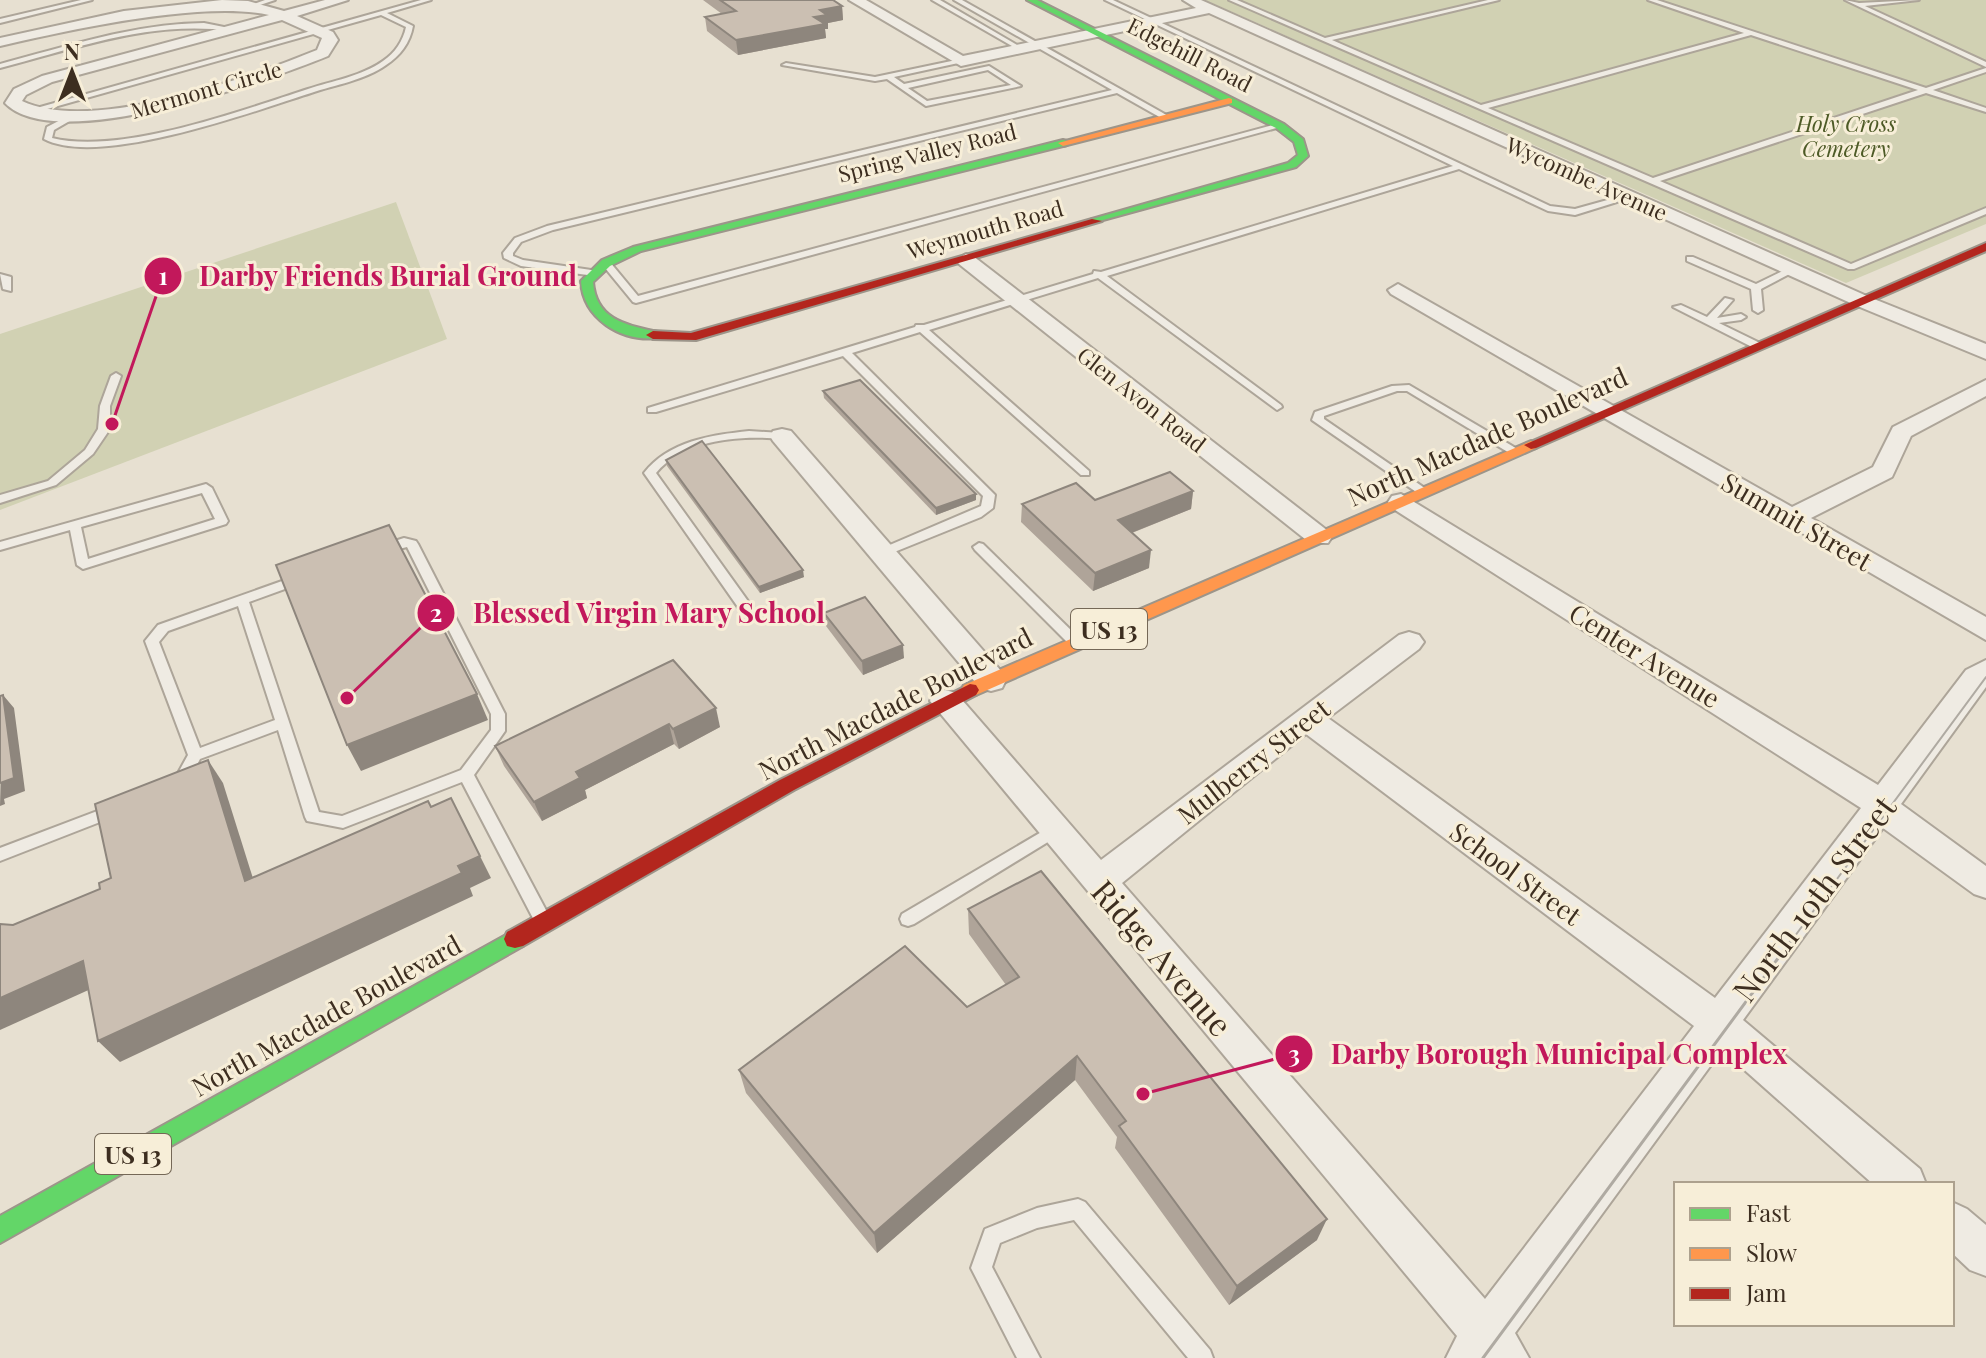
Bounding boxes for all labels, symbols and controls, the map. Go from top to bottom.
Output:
street label: Edgehill Road [1123,10,1258,98]
north arrow [32,32,112,112]
text: N [64,36,80,66]
street label: Mermont Circle [127,53,285,125]
park label: Holy Cross Cemetery [1795,108,1897,163]
street label: Spring Valley Road [835,115,1020,189]
street label: Wycombe Avenue [1501,129,1672,227]
street label: Weymouth Road [903,192,1067,266]
callout: Darby Friends Burial Ground [143,250,594,302]
text: Darby Friends Burial Ground [199,256,577,293]
text: 1 [158,259,168,291]
street label: Glen Avon Road [1071,339,1213,459]
street label: North Macdade Boulevard [1341,358,1633,514]
street label: Summit Street [1716,464,1879,579]
callout: Blessed Virgin Mary School [416,587,842,639]
text: Blessed Virgin Mary School [473,593,825,630]
street label: Center Avenue [1563,595,1727,715]
text: 2 [430,596,442,628]
road number: US 13 [1071,609,1147,649]
street label: North Macdade Boulevard [752,619,1038,787]
street label: Mulberry Street [1170,690,1337,832]
street label: North 10th Street [1722,786,1905,1010]
street label: School Street [1443,814,1589,933]
street label: Ridge Avenue [1083,870,1243,1044]
street label: North Macdade Boulevard [185,926,467,1104]
callout: Darby Borough Municipal Complex [1274,1028,1804,1080]
text: Darby Borough Municipal Complex [1331,1034,1788,1071]
text: 3 [1288,1037,1300,1069]
road number: US 13 [95,1134,171,1174]
legend [1674,1182,1954,1326]
text: Fast [1746,1196,1791,1228]
text: Slow [1746,1236,1798,1268]
text: Jam [1745,1276,1787,1308]

